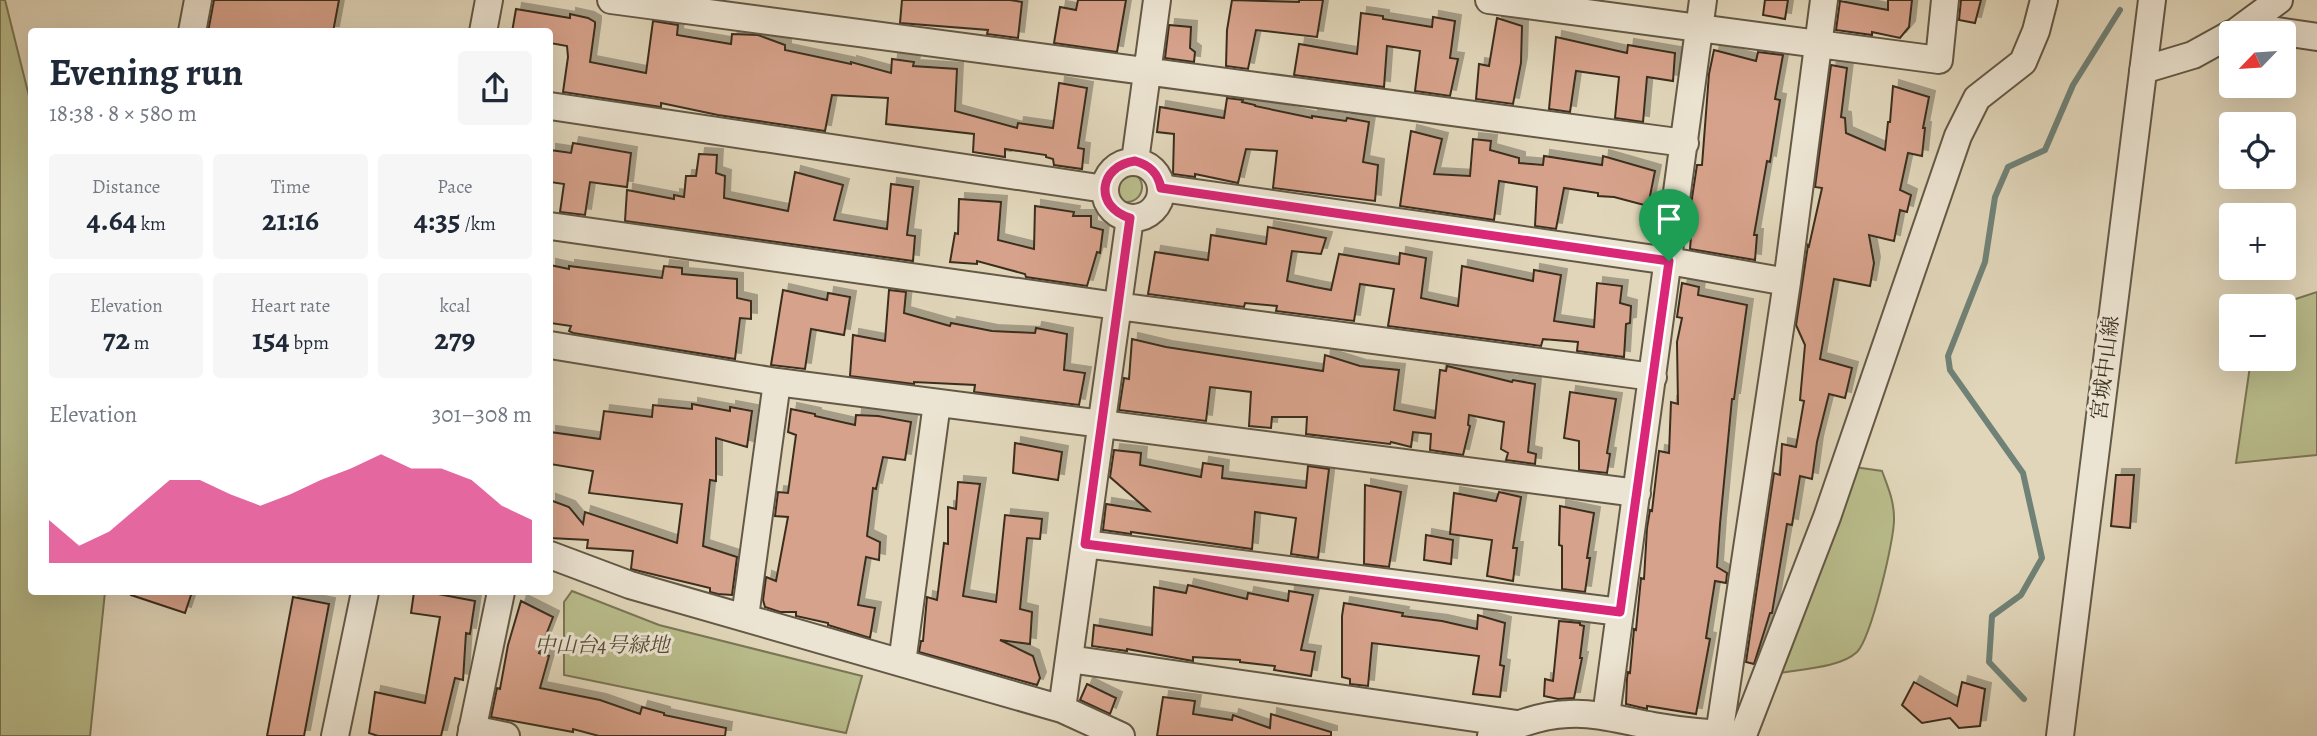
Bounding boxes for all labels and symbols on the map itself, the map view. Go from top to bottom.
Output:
north arrow [2219,21,2296,98]
pin [1639,189,1699,261]
street label: 宮城中山線 [2085,314,2125,422]
park label: 中山台4号緑地 [534,631,672,659]

